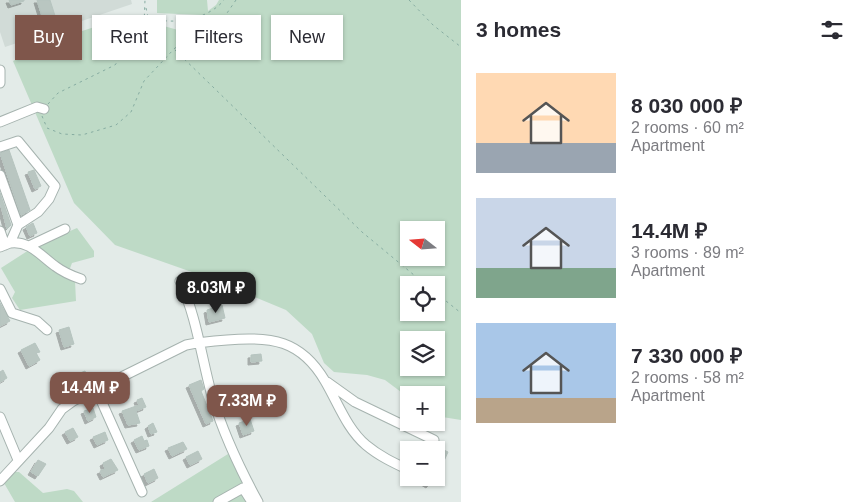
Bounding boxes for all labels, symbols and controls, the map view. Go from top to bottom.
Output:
chip: Buy [15,15,82,60]
chip: Rent [92,15,166,60]
chip: Filters [176,15,261,60]
chip: New [271,15,343,60]
icon: filters [818,16,846,44]
text: 3 homes [476,18,561,41]
icon: home [516,93,576,153]
text: 8 030 000 ₽ [631,94,742,117]
text: 2 rooms · 60 m² [631,119,744,136]
text: Apartment [631,137,705,154]
icon: home [516,218,576,278]
text: 14.4M ₽ [631,219,707,242]
north arrow [400,221,445,266]
map controls [400,221,445,486]
text: 3 rooms · 89 m² [631,244,744,261]
text: Apartment [631,262,705,279]
pin: 8.03M ₽ [170,272,262,314]
button: locate [400,276,445,321]
text: 8.03M ₽ [187,279,245,296]
button: layers [400,331,445,376]
icon: home [516,343,576,403]
text: 7 330 000 ₽ [631,344,742,367]
text: 2 rooms · 58 m² [631,369,744,386]
pin: 14.4M ₽ [44,372,136,414]
text: 14.4M ₽ [61,379,119,396]
pin: 7.33M ₽ [201,384,293,427]
button: + [400,386,445,431]
text: Apartment [631,387,705,404]
text: 7.33M ₽ [218,392,276,409]
button: − [400,441,445,486]

